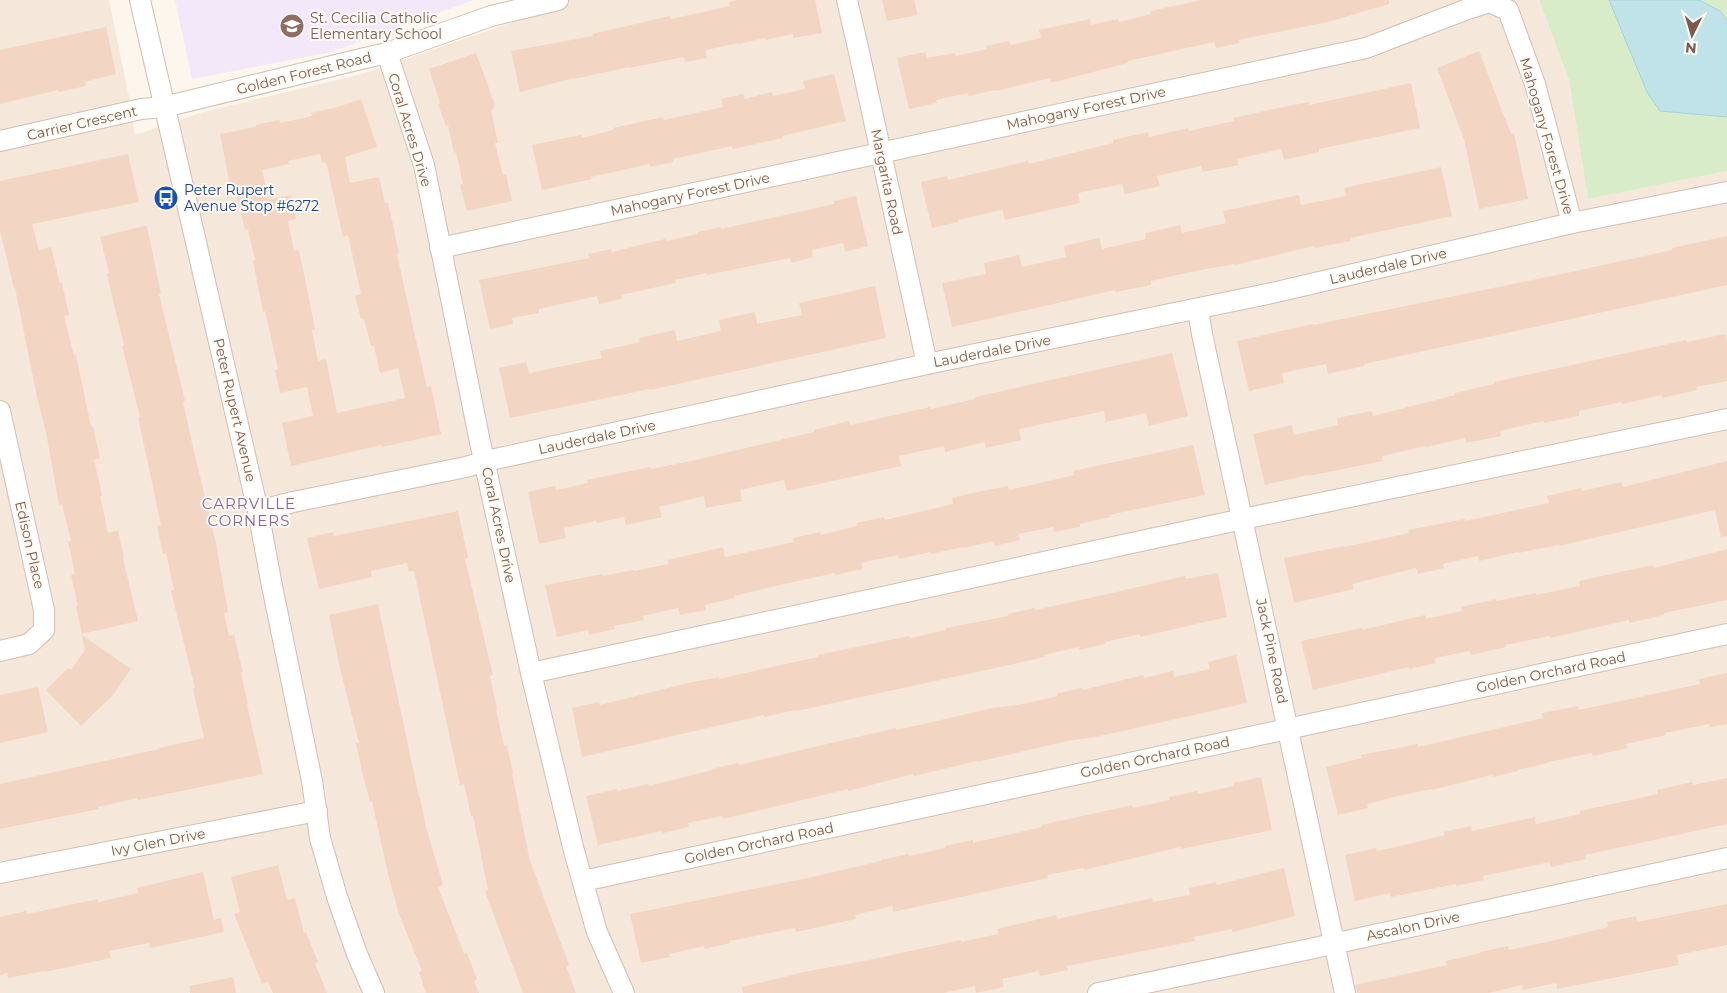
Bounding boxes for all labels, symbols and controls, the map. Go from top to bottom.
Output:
place label: St. Cecilia Catholic Elementary School [310,9,442,43]
north arrow [1667,10,1717,60]
school or university icon: St. Cecilia Catholic Elementary School [279,13,305,39]
text: N [1684,38,1697,57]
street label: Golden Forest Road [235,48,373,98]
street label: Mahogany Forest Drive [1516,56,1578,216]
street label: Coral Acres Drive [384,71,436,189]
street label: Mahogany Forest Drive [1005,82,1167,134]
street label: Carrier Crescent [25,101,139,144]
street label: Margarita Road [867,127,907,237]
street label: Mahogany Forest Drive [609,168,771,220]
place label: Peter Rupert Avenue Stop #6272 [184,181,319,215]
bus stop icon: Peter Rupert Avenue Stop #6272 [153,185,179,211]
street label: Lauderdale Drive [1328,244,1448,288]
street label: Lauderdale Drive [932,331,1052,371]
street label: Peter Rupert Avenue [210,336,260,484]
street label: Lauderdale Drive [537,416,657,458]
street label: Coral Acres Drive [478,465,520,585]
district label: CARRVILLE CORNERS [202,494,296,530]
street label: Edison Place [11,499,49,591]
street label: Jack Pine Road [1252,596,1292,705]
street label: Golden Orchard Road [1475,647,1627,697]
street label: Golden Orchard Road [1079,732,1231,782]
street label: Golden Orchard Road [683,818,835,868]
street label: Ivy Glen Drive [109,824,207,860]
street label: Ascalon Drive [1365,907,1461,945]

